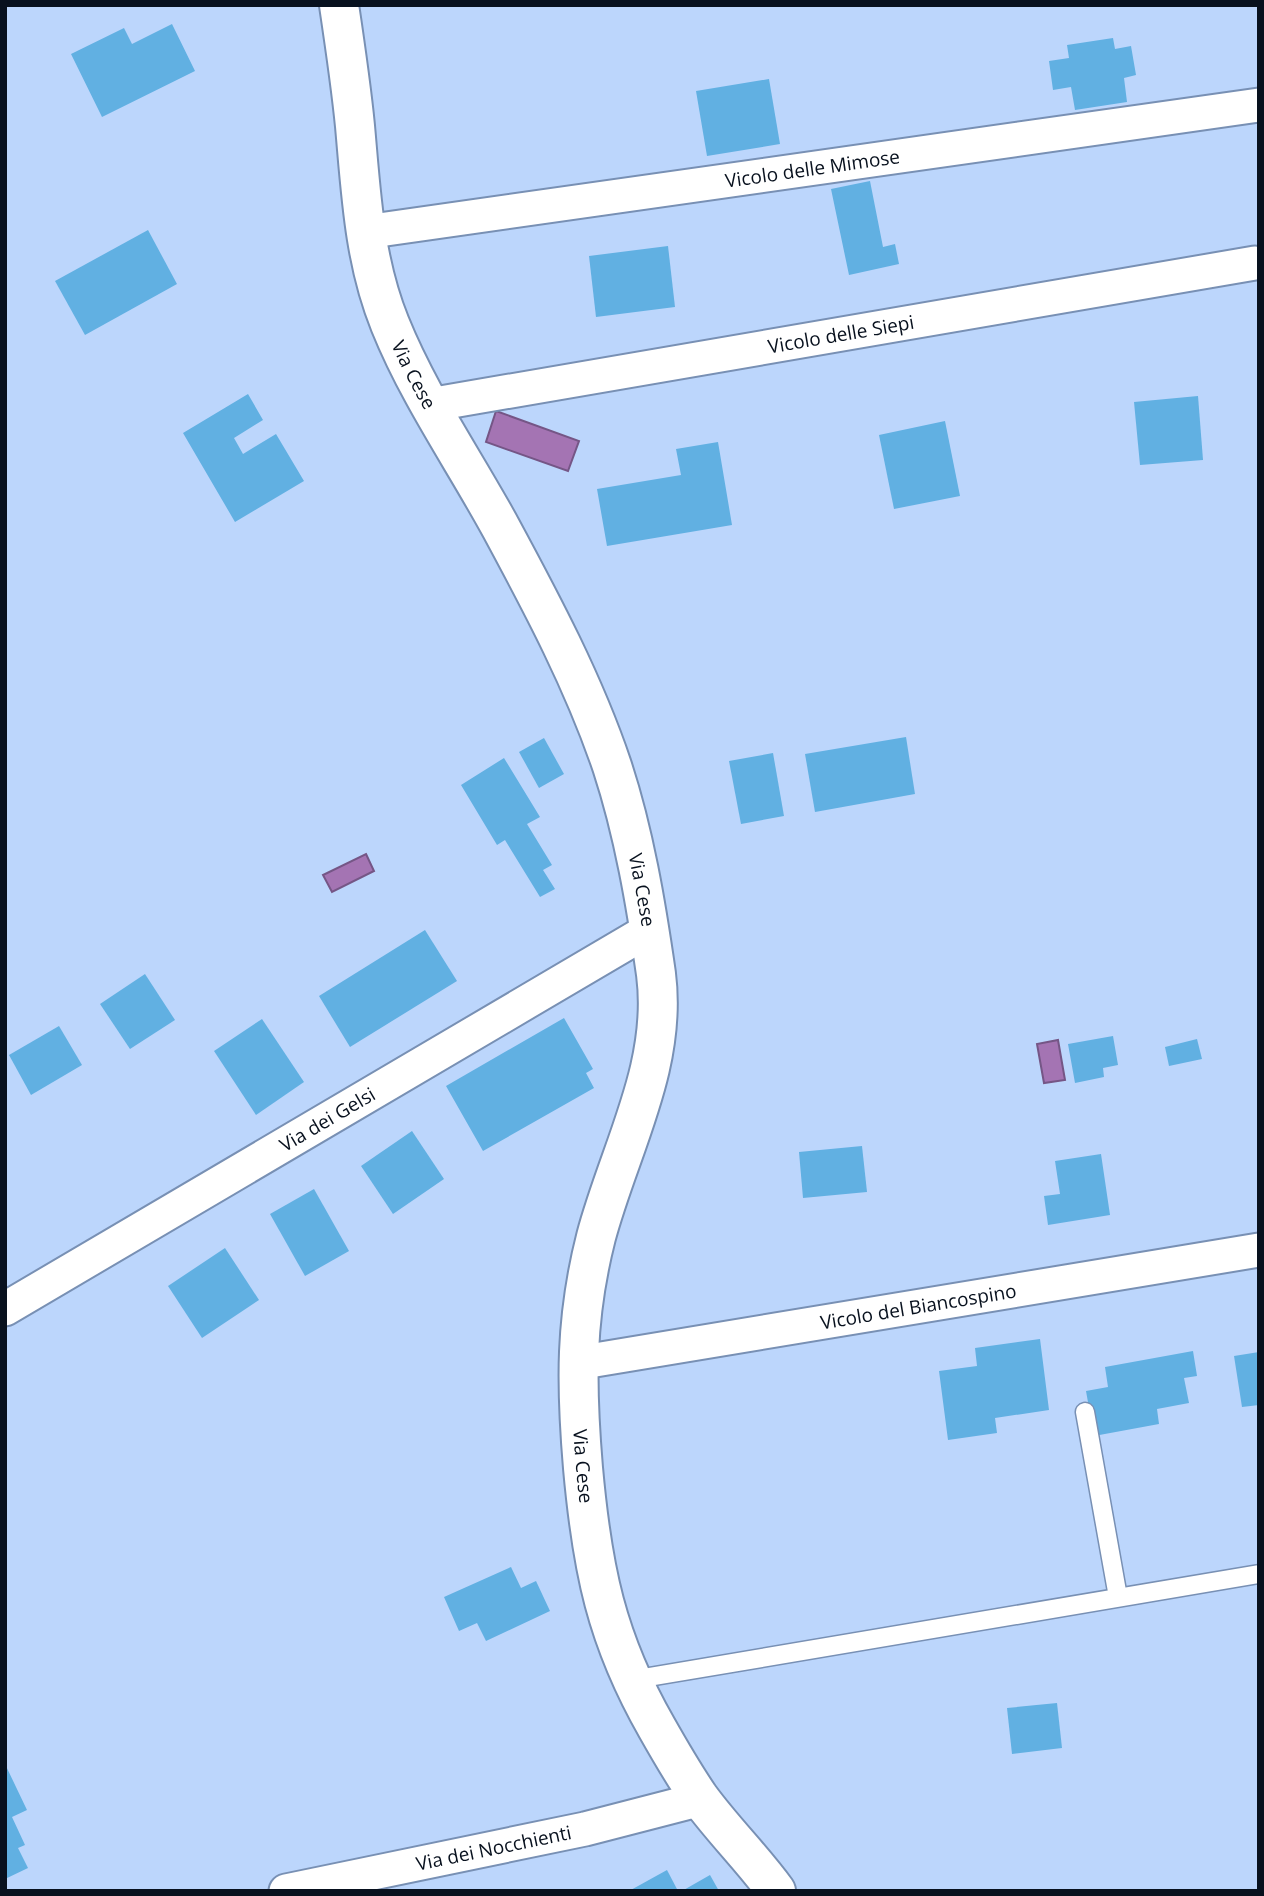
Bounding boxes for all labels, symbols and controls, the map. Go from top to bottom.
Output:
street label: Vicolo delle Mimose [724,143,901,194]
street label: Vicolo delle Siepi [766,309,916,359]
street label: Via Cese [386,336,442,414]
street label: Via Cese [623,851,662,928]
street label: Via dei Gelsi [275,1081,380,1158]
street label: Vicolo del Biancospino [818,1277,1018,1335]
street label: Via Cese [567,1428,599,1504]
street label: Via dei Nocchienti [414,1819,574,1877]

